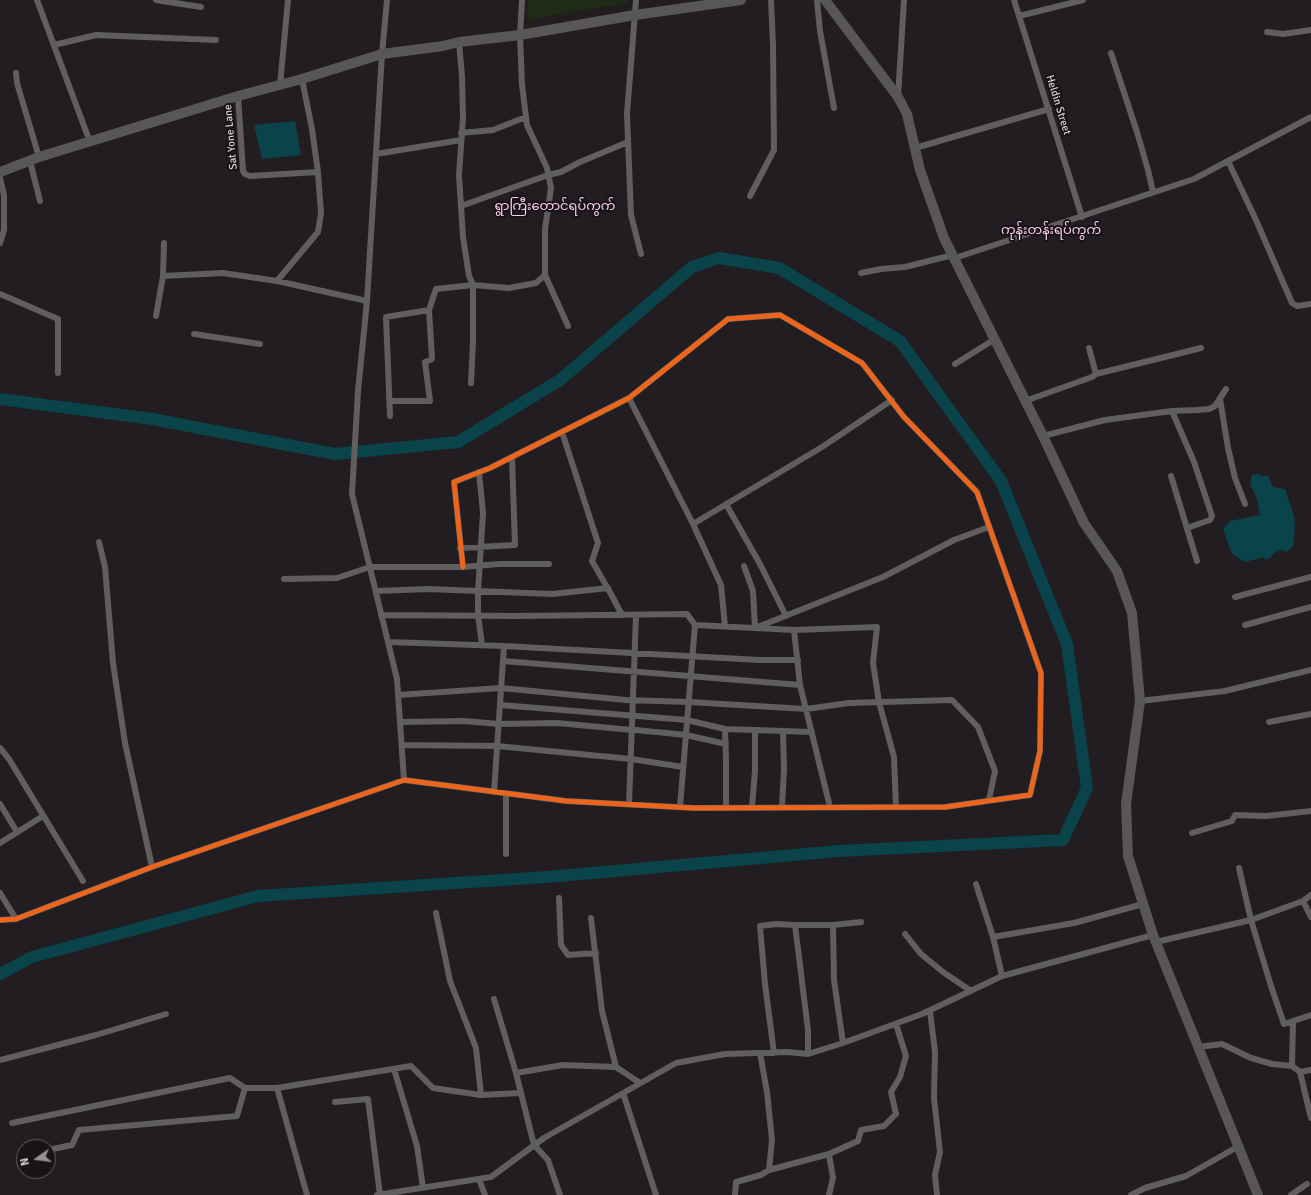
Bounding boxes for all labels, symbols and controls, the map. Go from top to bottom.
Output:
street label: Heldin Street [1043,73,1073,137]
street label: Sat Yone Lane [222,104,240,170]
district label: ရွာကြီးတောင်ရပ်ကွက် [495,199,615,215]
district label: ကုန်းတန်းရပ်ကွက် [1001,223,1101,239]
north arrow [16,1139,56,1179]
text: N [18,1156,32,1167]

